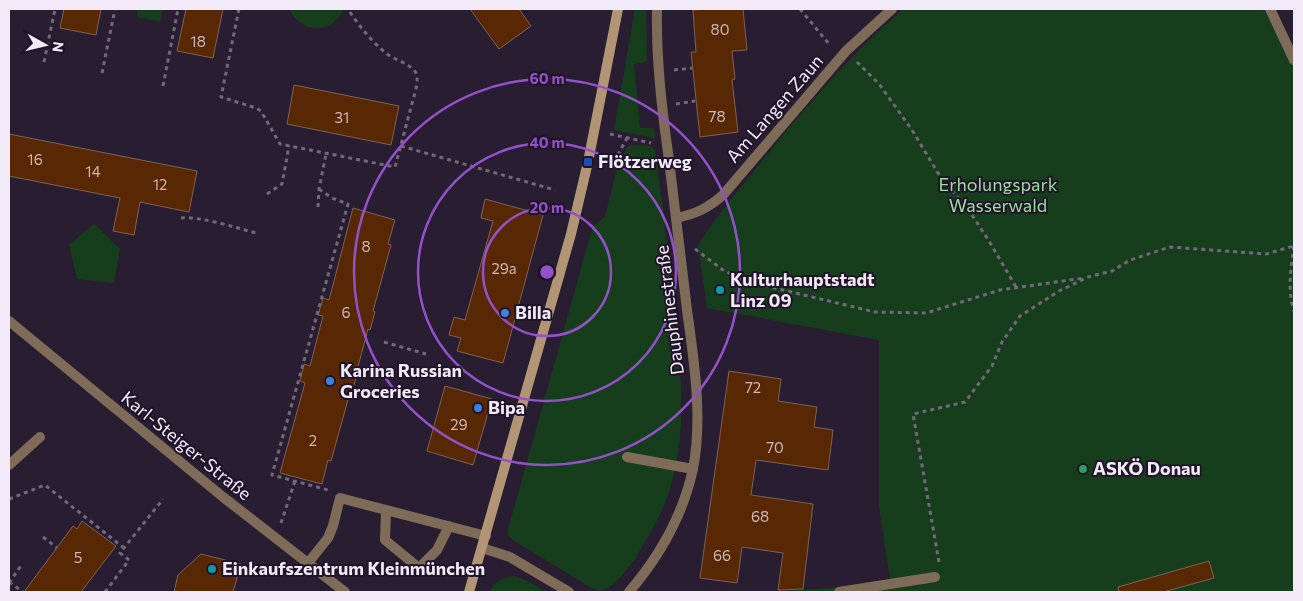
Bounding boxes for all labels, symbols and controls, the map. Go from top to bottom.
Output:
north arrow [20,20,70,70]
house number: 80 [711,20,729,38]
house number: 18 [190,32,206,50]
text: N [49,40,68,53]
street label: Am Langen Zaun [721,50,827,167]
text: 60 m [529,69,565,87]
house number: 78 [709,107,725,125]
house number: 31 [335,108,349,126]
text: 40 m [529,133,565,151]
house number: 16 [27,150,43,168]
place label: Flötzerweg [598,150,692,172]
marker: Flötzerweg [582,156,594,168]
house number: 14 [85,162,101,180]
park label: Erholungspark Wasserwald [939,173,1058,216]
house number: 12 [153,175,167,193]
text: 20 m [530,198,564,216]
house number: 8 [361,237,371,255]
street label: Dauphinestraße [650,244,688,376]
house number: 29a [491,259,517,277]
centre of rings [538,263,556,281]
place label: Kulturhauptstadt Linz 09 [730,268,875,311]
marker: Kulturhauptstadt Linz 09 [714,284,726,296]
place label: Billa [515,301,551,323]
house number: 6 [341,303,351,321]
marker: Billa [499,307,511,319]
place label: Karina Russian Groceries [340,359,462,402]
marker: Karina Russian Groceries [324,375,336,387]
house number: 72 [745,378,761,396]
street label: Karl-Steiger-Straße [117,386,256,504]
place label: Bipa [488,396,525,418]
marker: Bipa [472,402,484,414]
house number: 29 [450,415,468,433]
house number: 2 [309,431,317,449]
house number: 70 [766,438,784,456]
place label: ASKÖ Donau [1093,457,1201,479]
marker: ASKÖ Donau [1077,463,1089,475]
house number: 68 [751,507,769,525]
house number: 66 [713,546,731,564]
house number: 5 [74,548,82,566]
place label: Einkaufszentrum Kleinmünchen [222,557,485,579]
marker: Einkaufszentrum Kleinmünchen [206,563,218,575]

